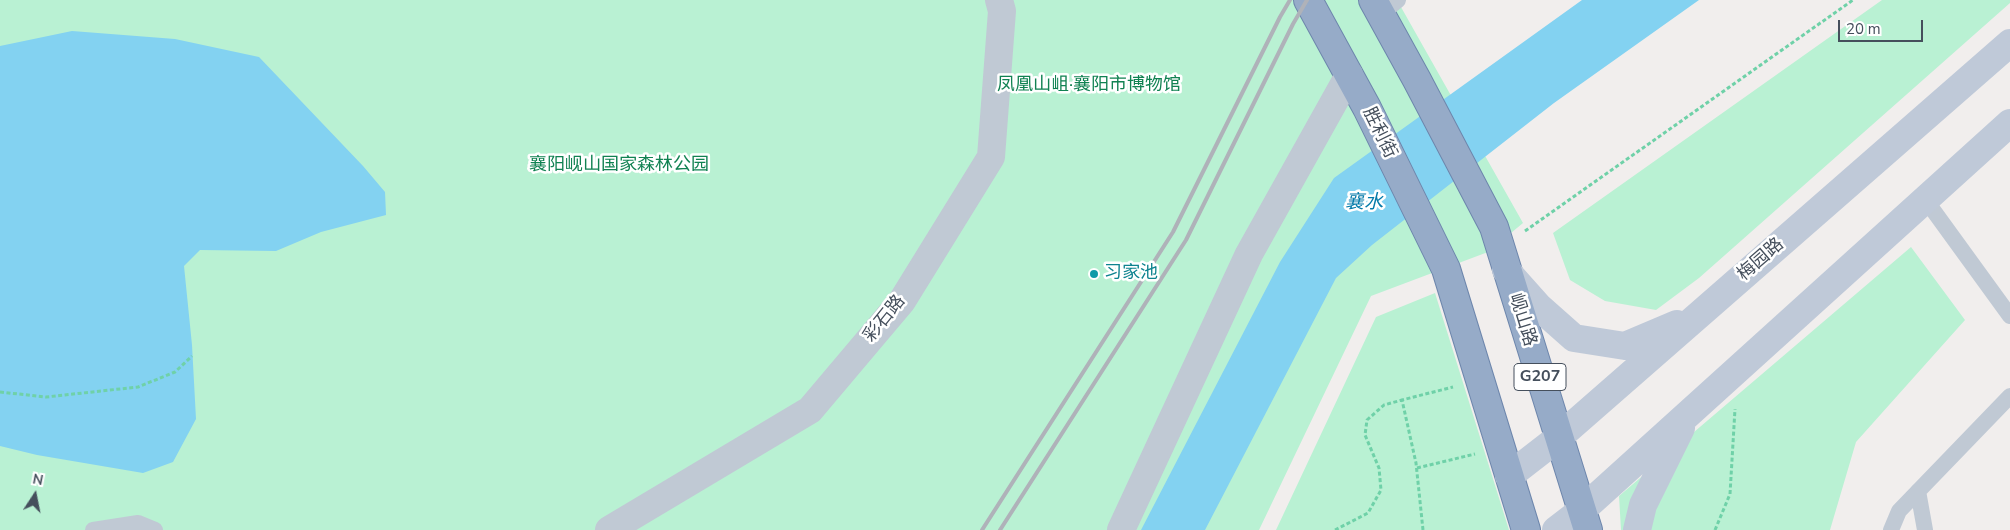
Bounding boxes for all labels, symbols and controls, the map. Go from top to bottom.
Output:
scale bar [1840,10,1925,42]
text: 20 m [1846,19,1881,39]
park label: 凤凰山岨·襄阳市博物馆 [997,75,1181,97]
street label: 胜利街 [1357,104,1401,162]
park label: 襄阳岘山国家森林公园 [529,155,709,177]
water label: 襄水 [1345,192,1383,214]
street label: 梅园路 [1734,234,1788,286]
place label: 习家池 [1104,263,1158,285]
marker: 习家池 [1088,268,1100,280]
street label: 彩石路 [860,291,910,347]
street label: 岘山路 [1504,291,1540,349]
road number: G207 [1514,364,1566,391]
text: N [31,469,45,490]
north arrow [10,470,60,520]

